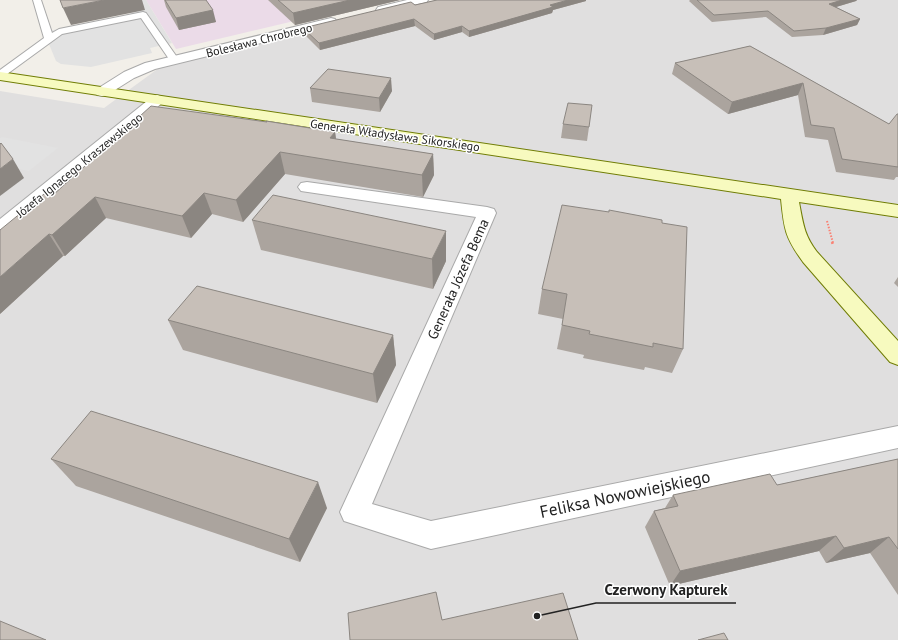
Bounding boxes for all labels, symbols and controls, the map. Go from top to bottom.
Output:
street label: Bolesława Chrobrego [204,20,314,60]
street label: Józefa Ignacego Kraszewskiego [12,109,145,221]
street label: Generała Władysława Sikorskiego [309,116,481,154]
street label: Generała Józefa Bema [423,216,493,342]
street label: Feliksa Nowowiejskiego [538,465,712,523]
callout: Czerwony Kapturek [596,576,736,603]
text: Czerwony Kapturek [604,580,728,599]

